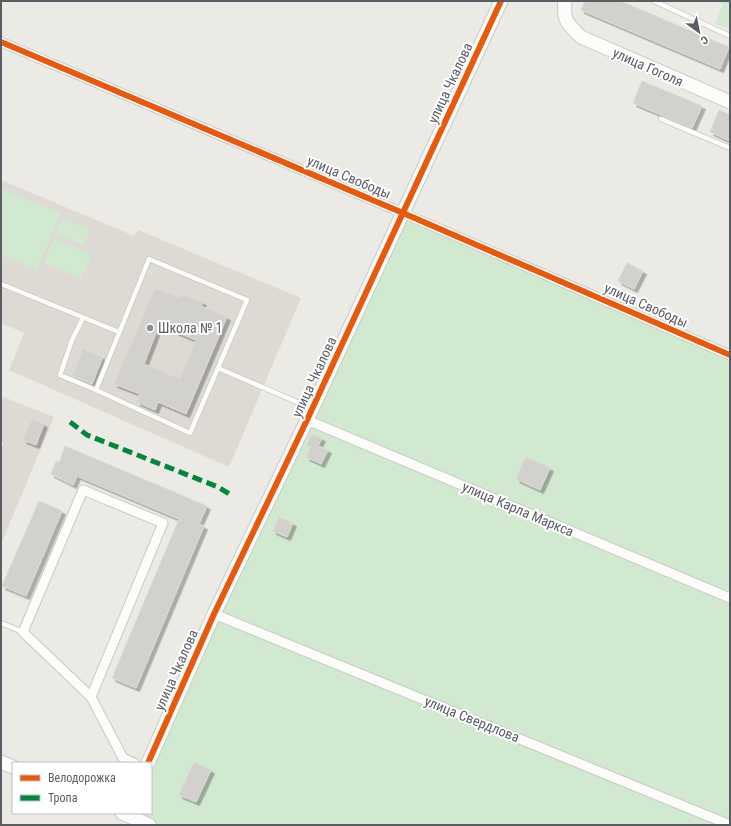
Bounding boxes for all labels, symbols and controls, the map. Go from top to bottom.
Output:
north arrow [679,12,719,52]
text: С [698,33,710,47]
street label: улица Чкалова [424,40,476,126]
street label: улица Гоголя [610,44,686,90]
street label: улица Свободы [305,152,393,202]
street label: улица Свободы [602,279,690,331]
place label: Школа № 1 [158,320,223,336]
marker: Школа № 1 [145,323,155,333]
street label: улица Чкалова [288,334,340,420]
street label: улица Карла Маркса [460,478,576,540]
street label: улица Чкалова [151,627,201,713]
street label: улица Свердлова [422,693,522,745]
legend [12,762,152,814]
text: Велодорожка [48,771,116,785]
text: Тропа [48,791,78,805]

